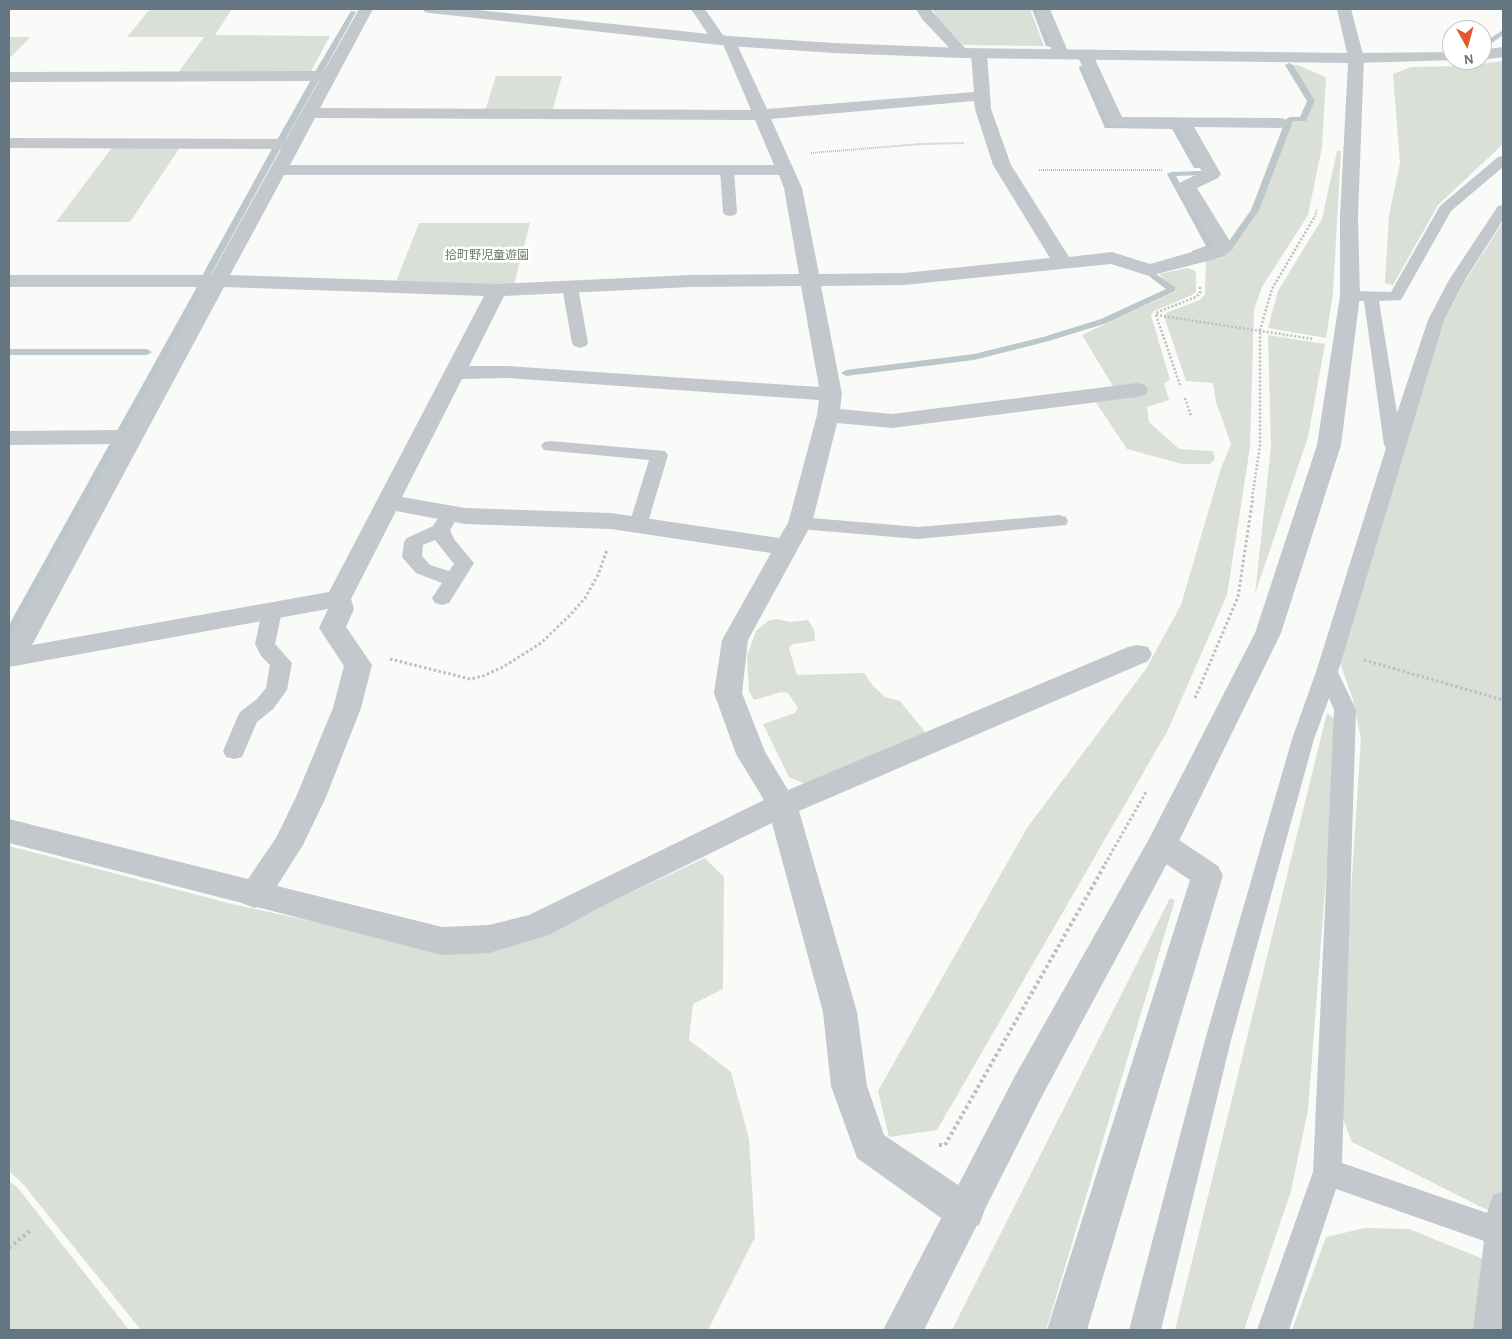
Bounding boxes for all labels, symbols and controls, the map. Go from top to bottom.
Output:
north arrow [1442,20,1492,70]
text: N [1463,51,1474,66]
park label: 拾町野児童遊園 [445,248,529,262]

